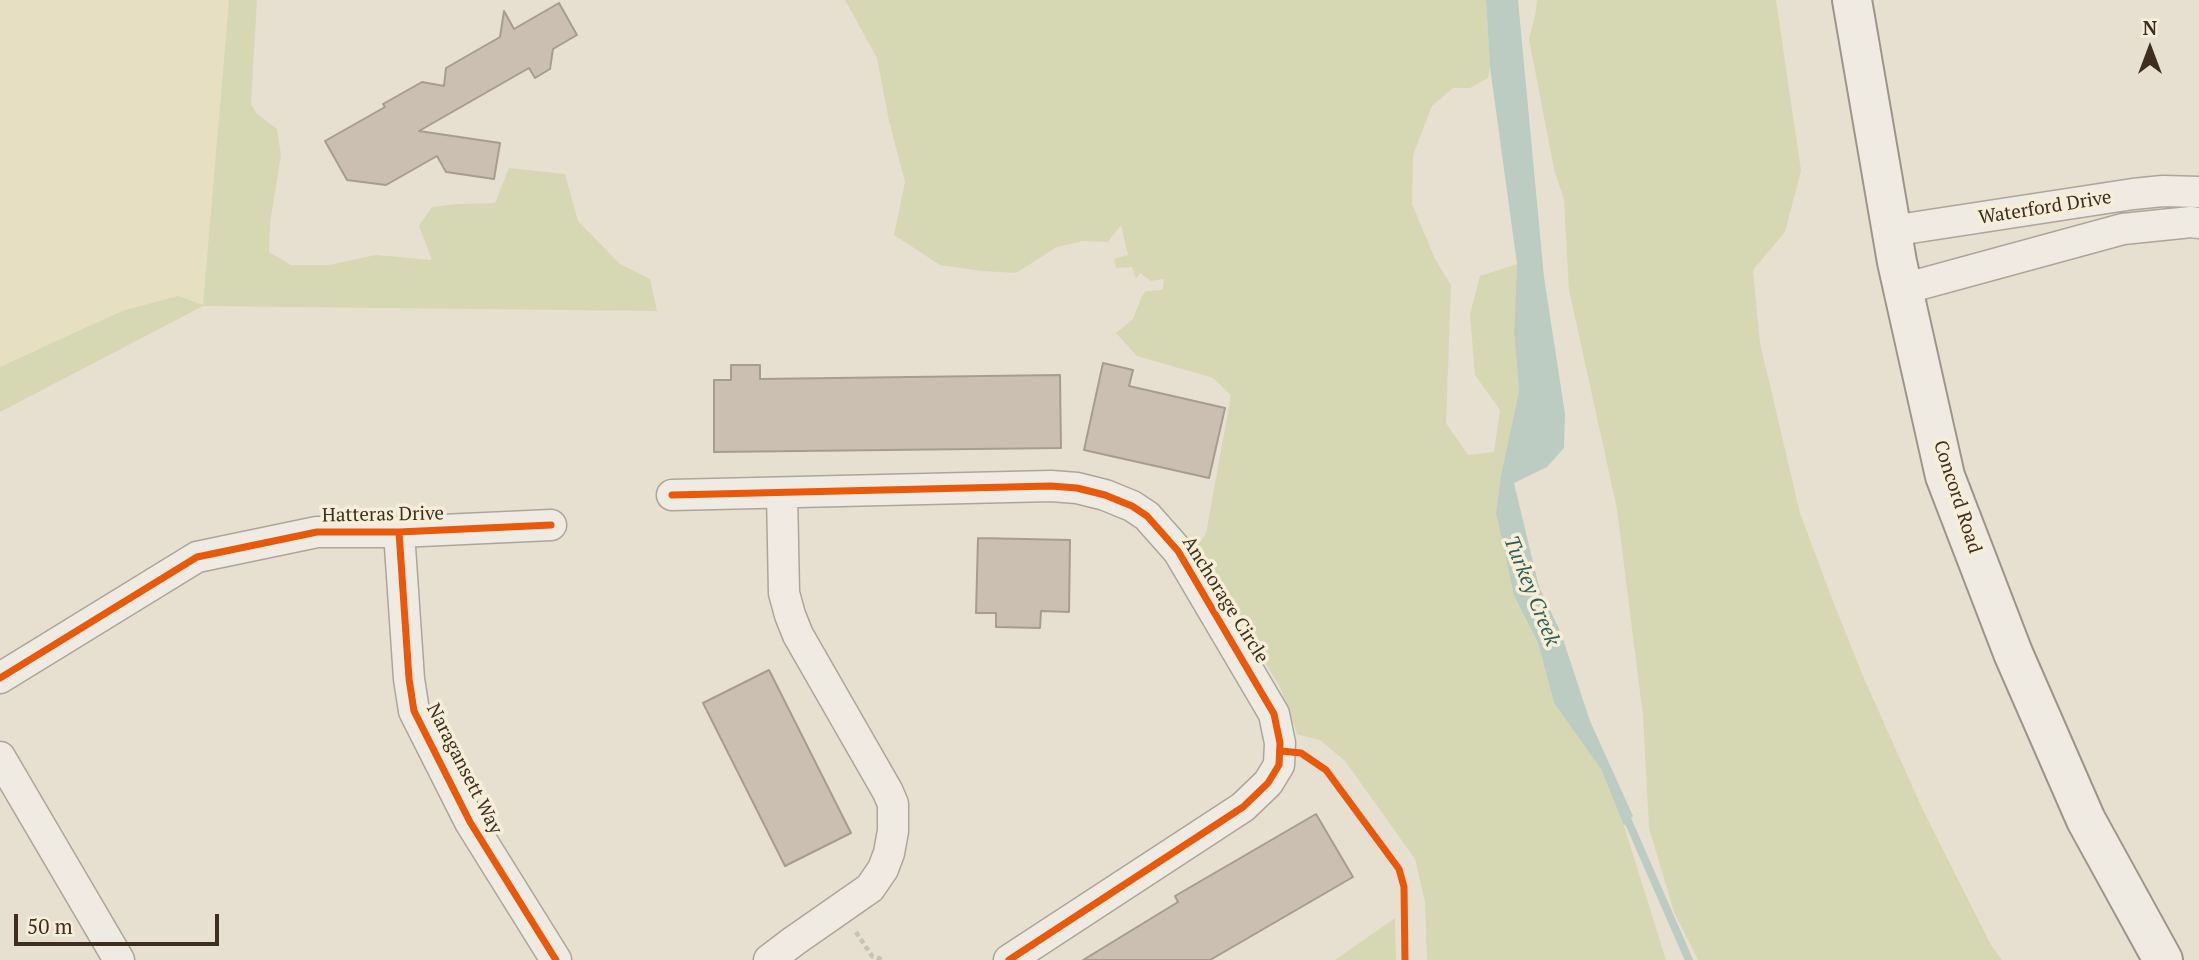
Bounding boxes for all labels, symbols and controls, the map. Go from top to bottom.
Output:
north arrow [2115,14,2185,84]
text: N [2143,15,2157,40]
street label: Waterford Drive [1977,186,2113,230]
street label: Concord Road [1928,438,1986,556]
street label: Hatteras Drive [322,503,444,527]
street label: Anchorage Circle [1177,532,1273,668]
water label: Turkey Creek [1497,532,1565,650]
street label: Naragansett Way [421,700,507,838]
scale bar [18,900,222,944]
text: 50 m [27,912,73,940]

